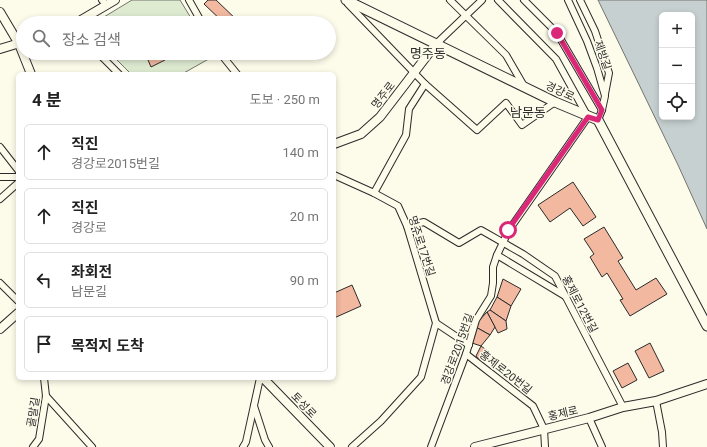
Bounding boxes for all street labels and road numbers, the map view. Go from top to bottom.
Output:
street label: 제방길 [591,39,614,72]
street label: 명주로 [369,79,398,111]
street label: 경강로 [543,79,576,104]
street label: 명주로17번길 [406,214,437,278]
street label: 홍제로12번길 [559,273,600,335]
street label: 경강로2015번길 [438,312,476,387]
street label: 홍제로20번길 [477,348,535,397]
street label: 토성로 [288,390,319,421]
street label: 골말길 [25,396,42,428]
street label: 홍제로 [547,404,579,423]

